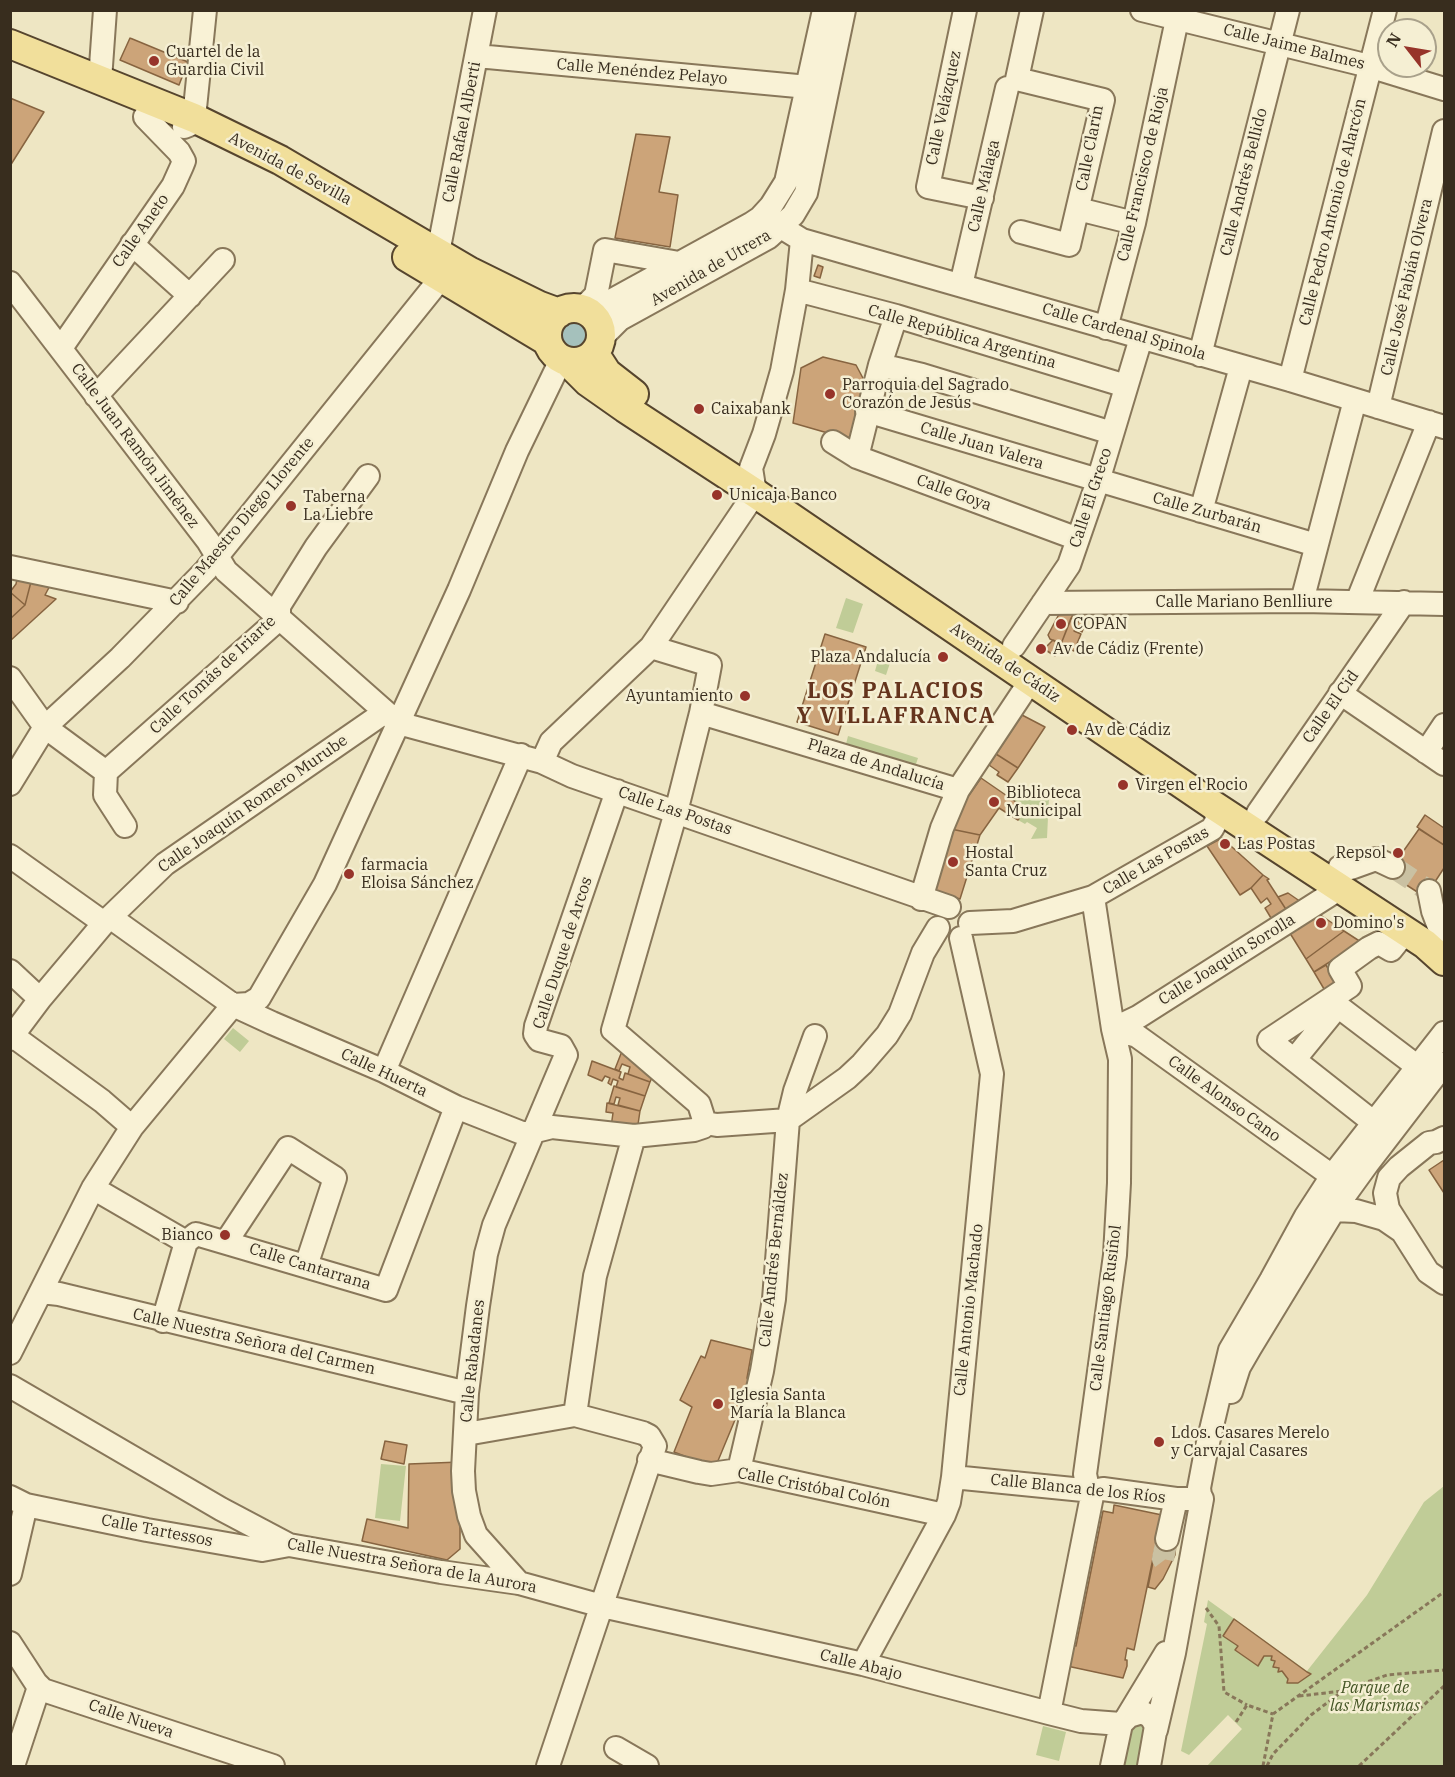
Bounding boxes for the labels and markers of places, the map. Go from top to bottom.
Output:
place label: Cuartel de la Guardia Civil [166,42,264,80]
marker: Cuartel de la Guardia Civil [147,54,161,68]
place label: Parroquia del Sagrado Corazón de Jesús [842,375,1009,413]
marker: Parroquia del Sagrado Corazón de Jesús [823,387,837,401]
place label: Caixabank [711,399,791,419]
marker: Caixabank [692,402,706,416]
place label: Unicaja Banco [729,485,837,505]
place label: Taberna La Liebre [303,487,373,525]
marker: Unicaja Banco [710,488,724,502]
marker: Taberna La Liebre [284,499,298,513]
place label: COPAN [1073,614,1127,634]
marker: COPAN [1054,617,1068,631]
place label: Av de Cádiz (Frente) [1053,639,1204,659]
marker: Av de Cádiz (Frente) [1034,642,1048,656]
place label: Plaza Andalucía [810,647,931,667]
marker: Plaza Andalucía [936,650,950,664]
place label: Ayuntamiento [625,686,733,706]
marker: Ayuntamiento [738,689,752,703]
place label: Av de Cádiz [1084,720,1171,740]
marker: Av de Cádiz [1065,723,1079,737]
place label: Virgen el Rocio [1135,775,1248,795]
marker: Virgen el Rocio [1116,778,1130,792]
place label: Biblioteca Municipal [1006,783,1082,821]
marker: Biblioteca Municipal [987,795,1001,809]
place label: Las Postas [1237,834,1315,854]
marker: Las Postas [1218,837,1232,851]
place label: Hostal Santa Cruz [965,843,1047,881]
place label: Repsol [1335,843,1386,863]
marker: Repsol [1391,846,1405,860]
place label: farmacia Eloisa Sánchez [361,855,474,893]
marker: Hostal Santa Cruz [946,855,960,869]
marker: farmacia Eloisa Sánchez [342,867,356,881]
place label: Domino's [1333,913,1404,933]
marker: Domino's [1314,916,1328,930]
place label: Bianco [161,1225,213,1245]
marker: Bianco [218,1228,232,1242]
place label: Iglesia Santa María la Blanca [730,1385,846,1423]
marker: Iglesia Santa María la Blanca [711,1397,725,1411]
place label: Ldos. Casares Merelo y Carvajal Casares [1171,1423,1329,1461]
marker: Ldos. Casares Merelo y Carvajal Casares [1152,1435,1166,1449]

